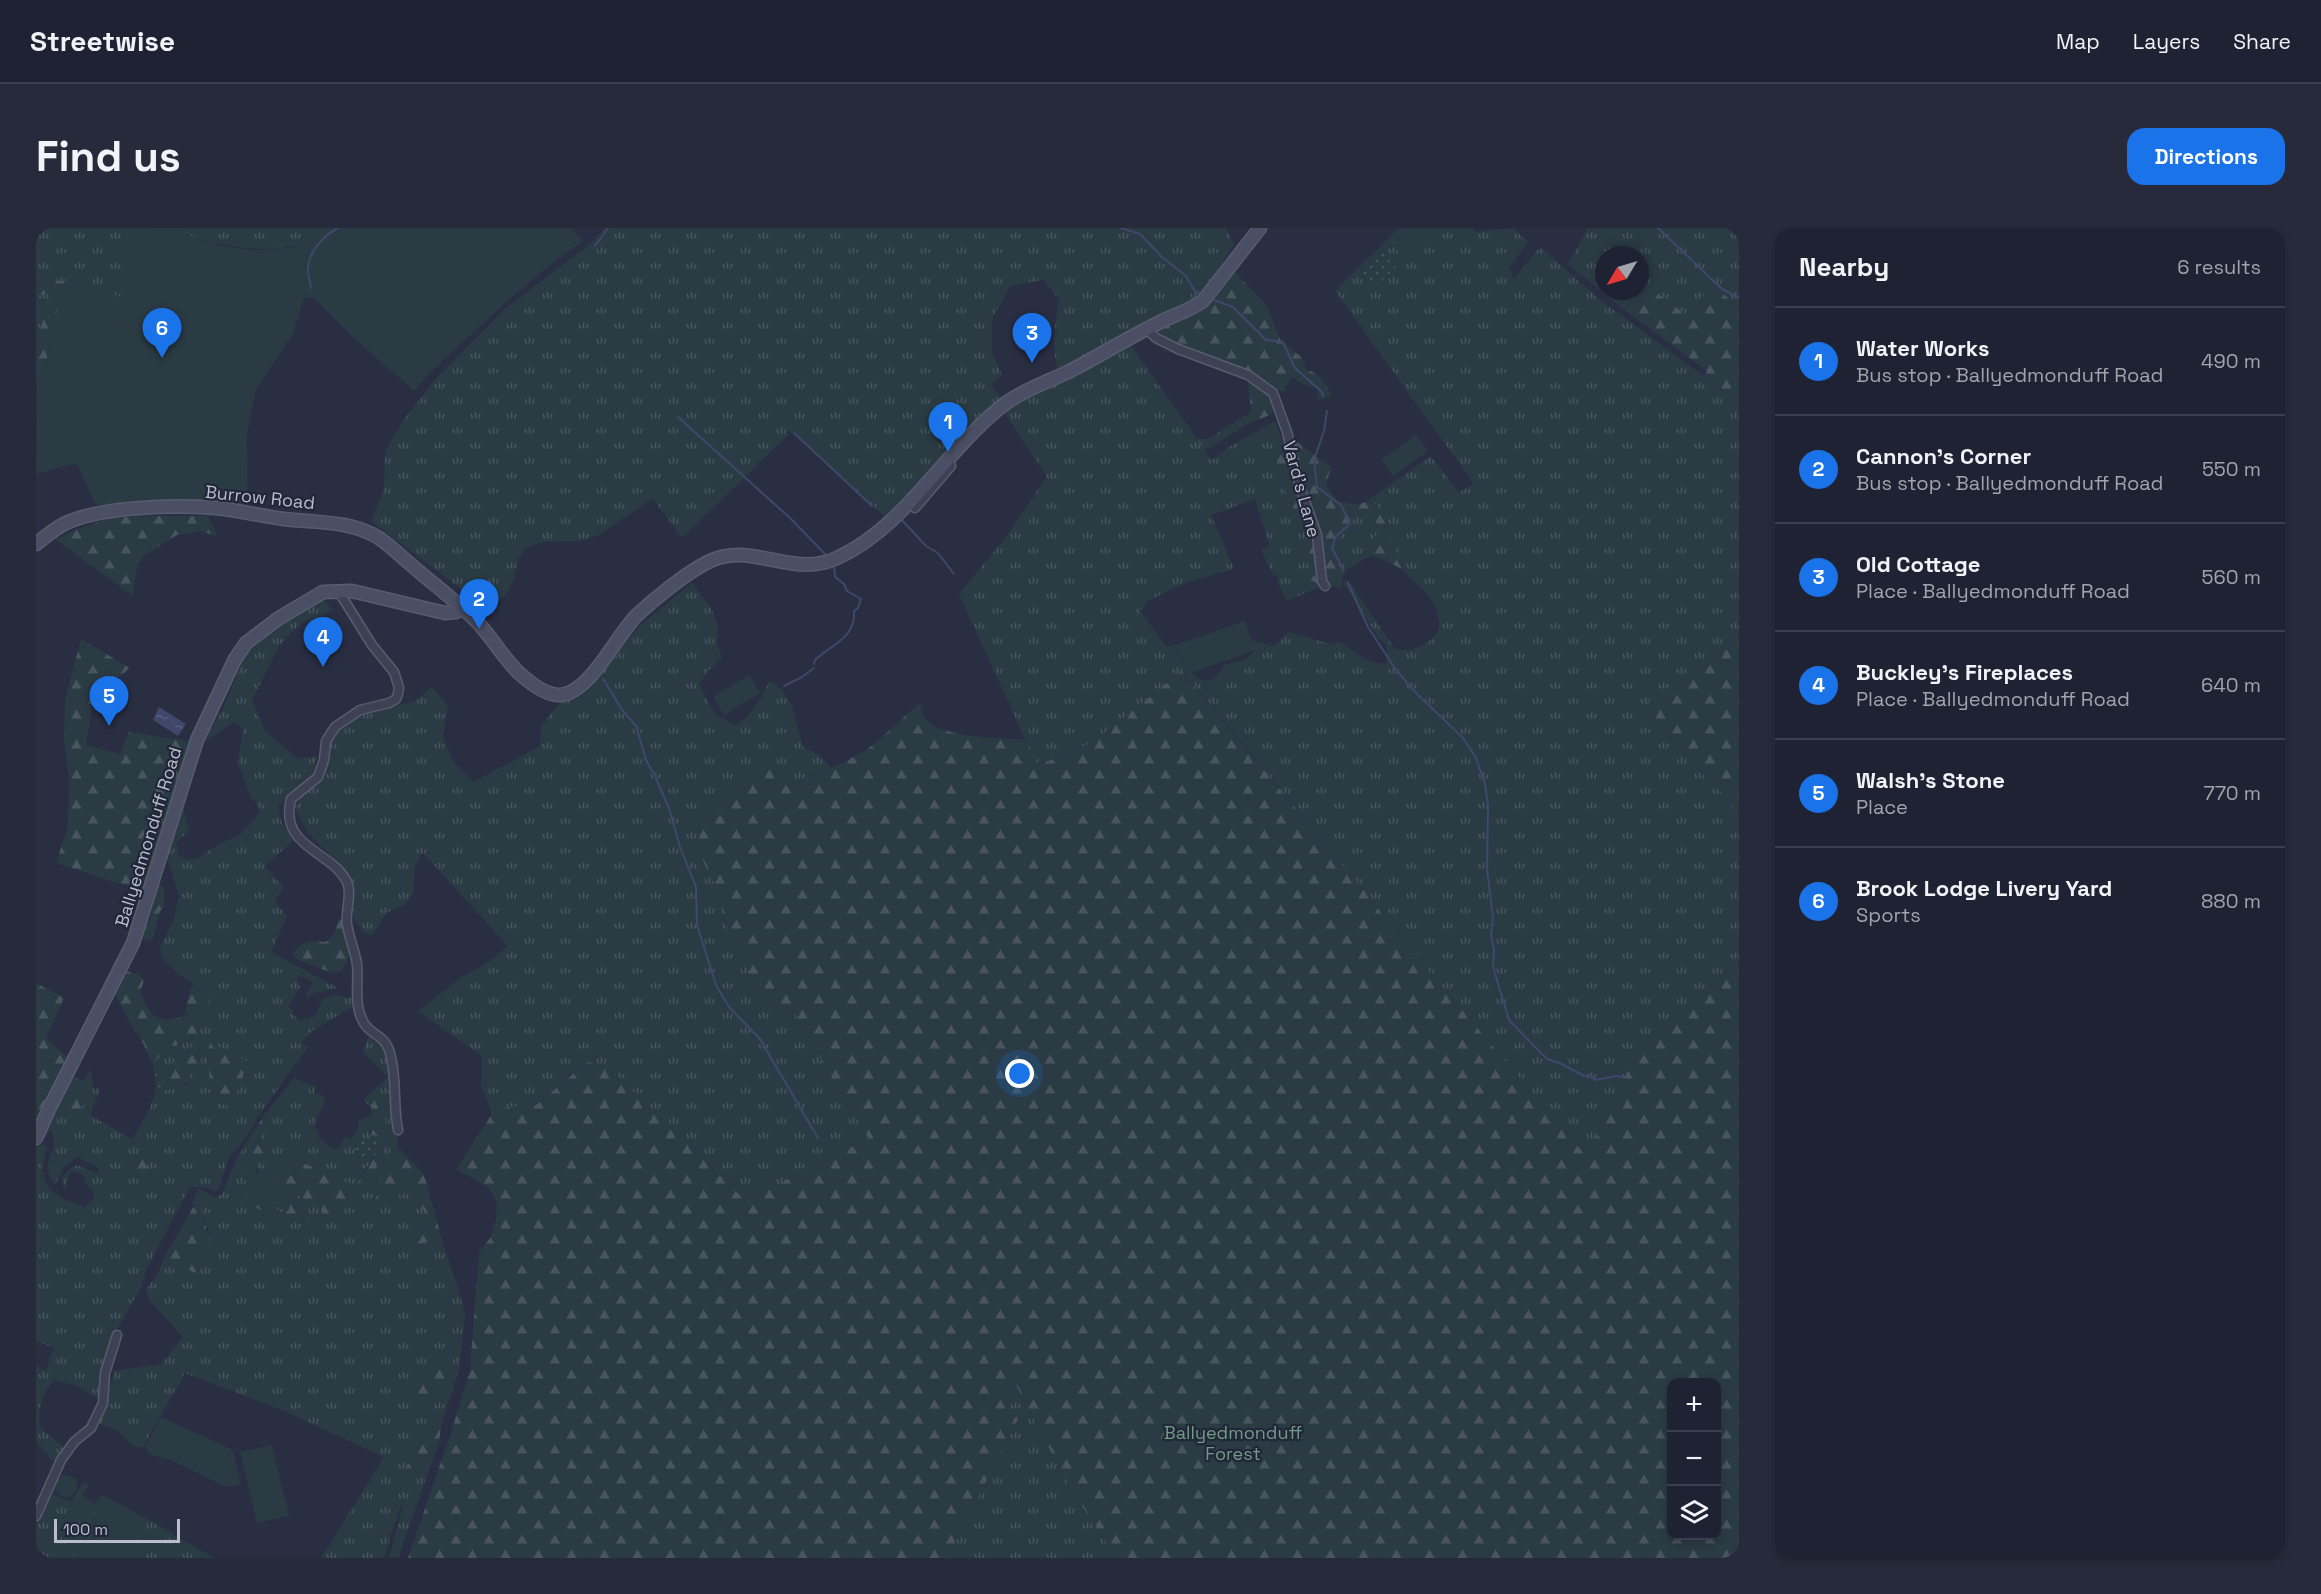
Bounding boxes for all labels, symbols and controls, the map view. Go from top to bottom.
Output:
text: Streetwise [30,23,175,59]
text: Map [2056,28,2100,55]
text: Layers [2133,28,2200,55]
text: Share [2233,28,2291,55]
button: Directions [2127,128,2285,185]
text: Find us [36,130,181,183]
north arrow [1595,246,1649,300]
text: Nearby [1799,250,1889,284]
text: 6 results [2177,254,2261,280]
pin: 6 [142,308,182,358]
pin: 3 [1012,314,1052,363]
text: Water Works [1856,334,1989,362]
text: 1 [1814,348,1823,374]
text: 490 m [2201,348,2261,374]
text: Bus stop · Ballyedmonduff Road [1856,362,2163,388]
pin: 1 [928,402,968,452]
street label: Vard's Lane [1278,438,1326,540]
text: Cannon's Corner [1856,442,2031,470]
text: 2 [1813,456,1824,482]
text: 550 m [2202,456,2261,482]
text: Bus stop · Ballyedmonduff Road [1856,470,2163,496]
street label: Burrow Road [204,480,316,514]
text: Old Cottage [1856,550,1980,578]
text: 3 [1812,564,1825,590]
text: 560 m [2202,564,2261,590]
text: Place · Ballyedmonduff Road [1856,578,2130,604]
pin: 2 [460,580,498,629]
pin: 4 [304,618,342,667]
text: Buckley's Fireplaces [1856,658,2073,686]
text: 4 [1812,672,1825,698]
text: 640 m [2201,672,2261,698]
pin: 5 [90,676,128,726]
text: Place · Ballyedmonduff Road [1856,686,2130,712]
street label: Ballyedmonduff Road [110,744,186,930]
text: Walsh's Stone [1856,766,2005,794]
text: 5 [1813,780,1825,806]
text: 770 m [2203,780,2261,806]
text: Place [1856,794,1908,820]
text: Brook Lodge Livery Yard [1856,874,2112,902]
text: 6 [1812,888,1825,914]
text: 880 m [2201,888,2261,914]
text: Sports [1856,902,1921,928]
your location [1005,1059,1034,1088]
map controls [1667,1378,1721,1540]
button: + [1667,1378,1721,1432]
park label: Ballyedmonduff Forest [1164,1421,1302,1465]
button: − [1667,1432,1721,1486]
button: layers [1667,1486,1721,1540]
scale bar [54,1516,180,1544]
text: 100 m [63,1519,108,1540]

